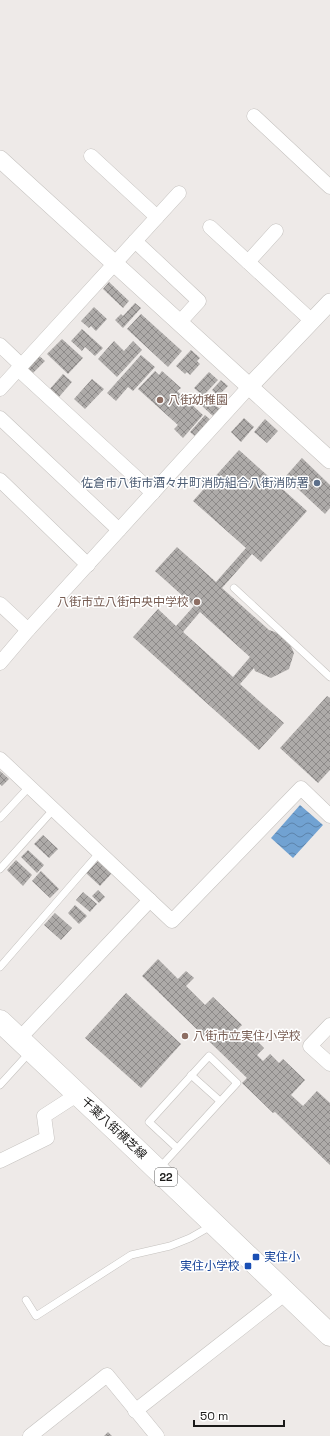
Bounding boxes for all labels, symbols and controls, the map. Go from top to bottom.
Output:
place label: 八街幼稚園 [168,392,228,408]
marker: 八街幼稚園 [155,395,165,405]
place label: 佐倉市八街市酒々井町消防組合八街消防署 [81,475,309,491]
marker: 佐倉市八街市酒々井町消防組合八街消防署 [312,478,322,488]
place label: 八街市立八街中央中学校 [57,594,189,610]
marker: 八街市立八街中央中学校 [192,597,202,607]
place label: 八街市立実住小学校 [193,1028,301,1044]
marker: 八街市立実住小学校 [180,1031,190,1041]
street label: 千葉八街横芝線 [78,1093,150,1163]
road number: 22 [155,1168,177,1186]
place label: 実住小 [264,1249,300,1265]
marker: 実住小 [251,1252,261,1262]
place label: 実住小学校 [180,1258,240,1274]
marker: 実住小学校 [243,1261,253,1271]
scale bar [194,1402,284,1428]
text: 50 m [200,1408,228,1424]

